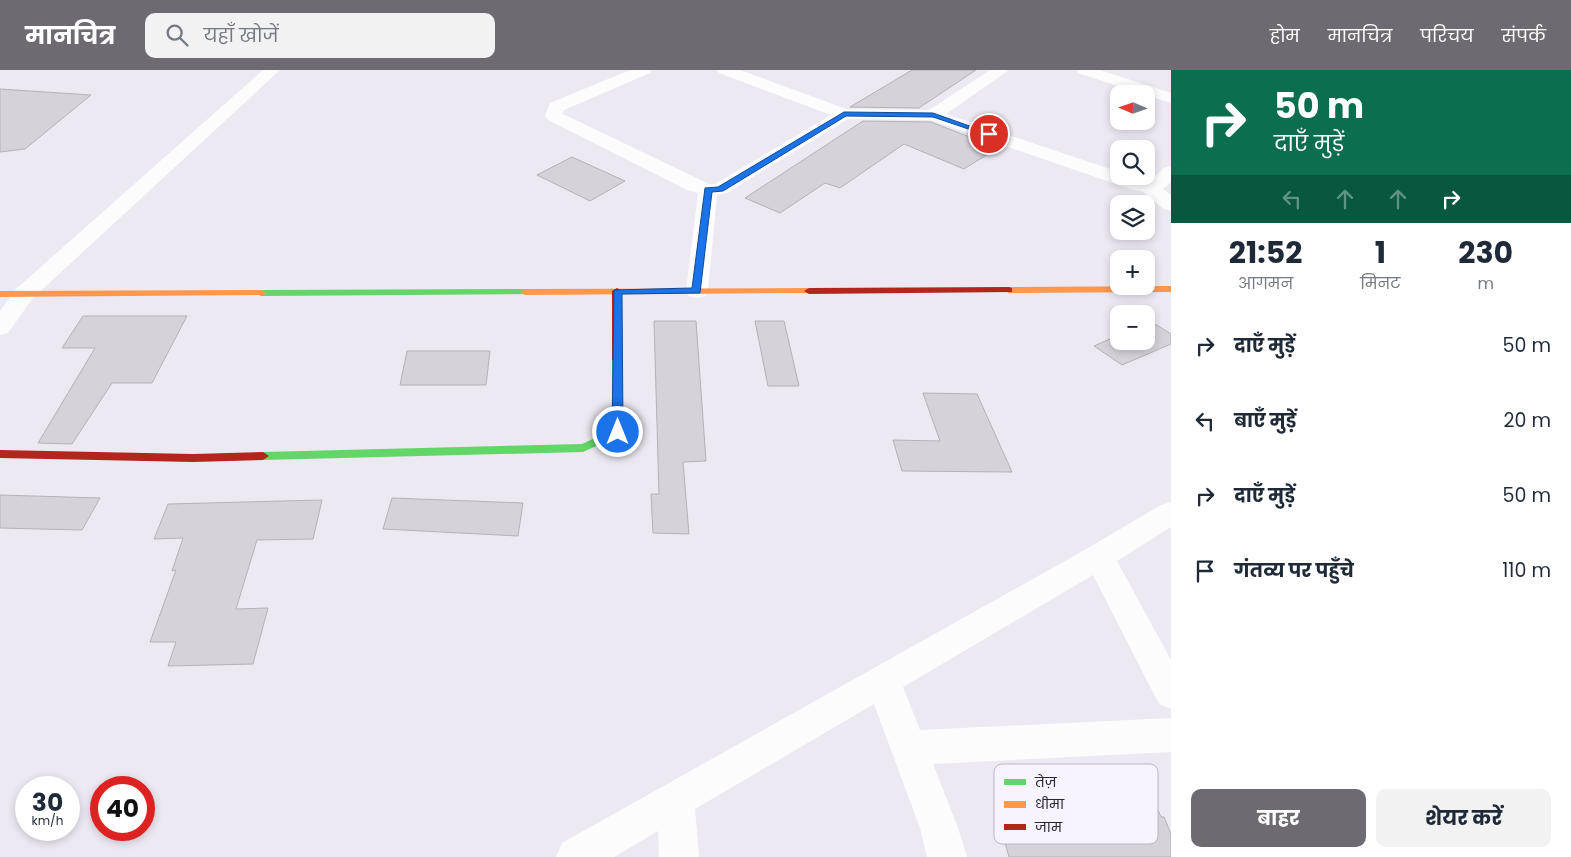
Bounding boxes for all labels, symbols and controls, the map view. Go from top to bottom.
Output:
search box [145,13,495,58]
text: मानचित्र [25,19,115,52]
icon: search [163,21,191,49]
text: यहाँ खोजें [203,22,279,49]
text: होम [1270,23,1300,48]
text: मानचित्र [1328,23,1392,48]
text: परिचय [1420,23,1474,48]
text: संपर्क [1502,23,1546,48]
text: 50 m [1274,81,1364,130]
north arrow [1110,85,1155,130]
map controls [1110,85,1155,350]
icon: right [1191,90,1256,155]
pin [968,113,1010,155]
icon: arrive [975,120,1003,148]
text: दाएँ मुड़ें [1274,128,1344,159]
button: search [1110,140,1155,185]
icon: left [1278,185,1306,213]
icon: ahead [1331,185,1359,213]
icon: ahead [1384,185,1412,213]
icon: right [1437,185,1465,213]
button: layers [1110,195,1155,240]
text: 21:52 [1229,231,1302,274]
text: 1 [1375,231,1386,274]
text: 230 [1458,231,1513,274]
button: + [1110,250,1155,295]
text: आगमन [1238,272,1293,295]
text: मिनट [1360,272,1401,295]
text: m [1477,272,1494,295]
button: − [1110,305,1155,350]
icon: right [1191,332,1219,360]
text: दाएँ मुड़ें [1234,332,1295,359]
text: 50 m [1502,332,1551,359]
position arrow [591,405,643,457]
icon: left [1191,407,1219,435]
text: बाएँ मुड़ें [1234,407,1296,434]
text: 20 m [1503,407,1551,434]
icon: right [1191,482,1219,510]
text: दाएँ मुड़ें [1234,482,1295,509]
text: 50 m [1502,482,1551,509]
icon: arrive [1191,557,1219,585]
text: गंतव्य पर पहुँचे [1234,557,1354,584]
text: 110 m [1502,557,1551,584]
legend [994,764,1158,844]
text: तेज़ [1034,772,1058,792]
speed limit sign: 40 [90,776,155,841]
text: 30 [32,785,63,820]
button: बाहर [1191,789,1366,847]
button: शेयर करें [1376,789,1551,847]
text: धीमा [1035,794,1065,814]
text: km/h [32,812,63,829]
text: जाम [1034,817,1063,837]

